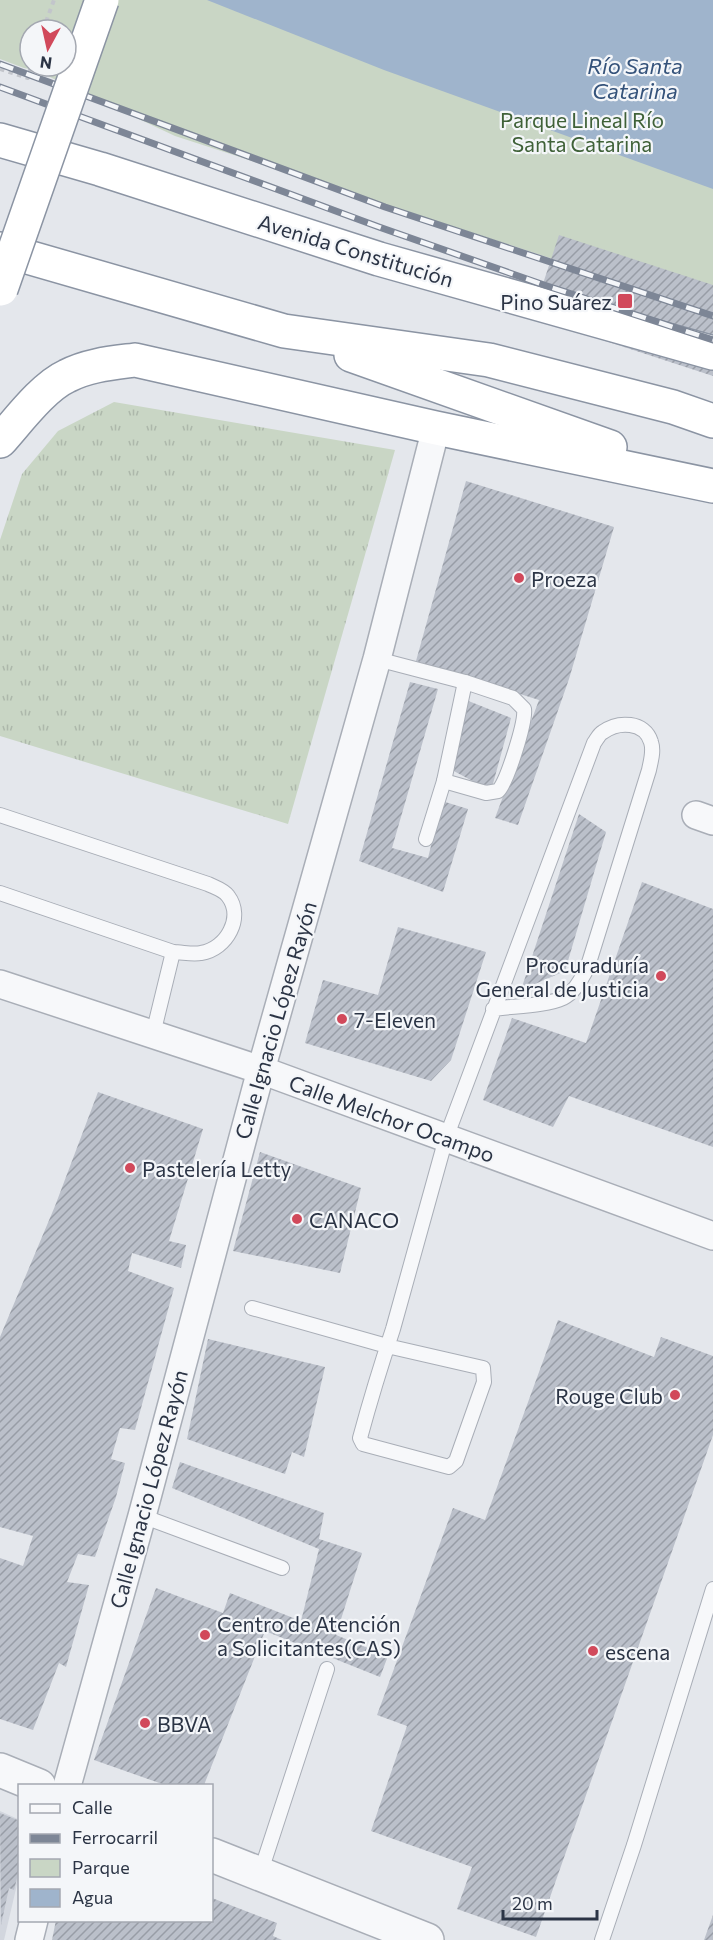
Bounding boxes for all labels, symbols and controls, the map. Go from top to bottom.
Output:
north arrow [18,18,78,78]
water label: Río Santa Catarina [587,52,683,104]
text: N [39,53,53,74]
park label: Parque Lineal Río Santa Catarina [500,107,664,156]
street label: Avenida Constitución [255,208,457,292]
place label: Pino Suárez [500,289,612,314]
marker: Pino Suárez [616,292,634,310]
place label: Proeza [531,566,597,591]
marker: Proeza [512,571,526,585]
street label: Calle Ignacio López Rayón [229,898,321,1142]
place label: Procuraduría General de Justicia [476,952,649,1001]
marker: Procuraduría General de Justicia [654,969,668,983]
place label: 7-Eleven [354,1007,436,1032]
marker: 7-Eleven [335,1012,349,1026]
street label: Calle Melchor Ocampo [286,1069,498,1167]
place label: Pastelería Letty [142,1156,292,1181]
marker: Pastelería Letty [123,1161,137,1175]
place label: CANACO [309,1207,399,1232]
marker: CANACO [290,1212,304,1226]
street label: Calle Ignacio López Rayón [104,1367,192,1611]
place label: Rouge Club [555,1383,663,1408]
marker: Rouge Club [668,1388,682,1402]
place label: Centro de Atención a Solicitantes(CAS) [217,1611,401,1660]
marker: Centro de Atención a Solicitantes(CAS) [198,1628,212,1642]
place label: escena [605,1639,670,1664]
marker: escena [586,1644,600,1658]
place label: BBVA [157,1711,211,1736]
marker: BBVA [138,1716,152,1730]
legend [18,1784,213,1922]
text: Calle [72,1796,112,1818]
text: Ferrocarril [72,1826,158,1848]
text: Parque [72,1856,130,1878]
scale bar [503,1883,598,1921]
text: Agua [72,1886,113,1908]
text: 20 m [512,1892,553,1914]

